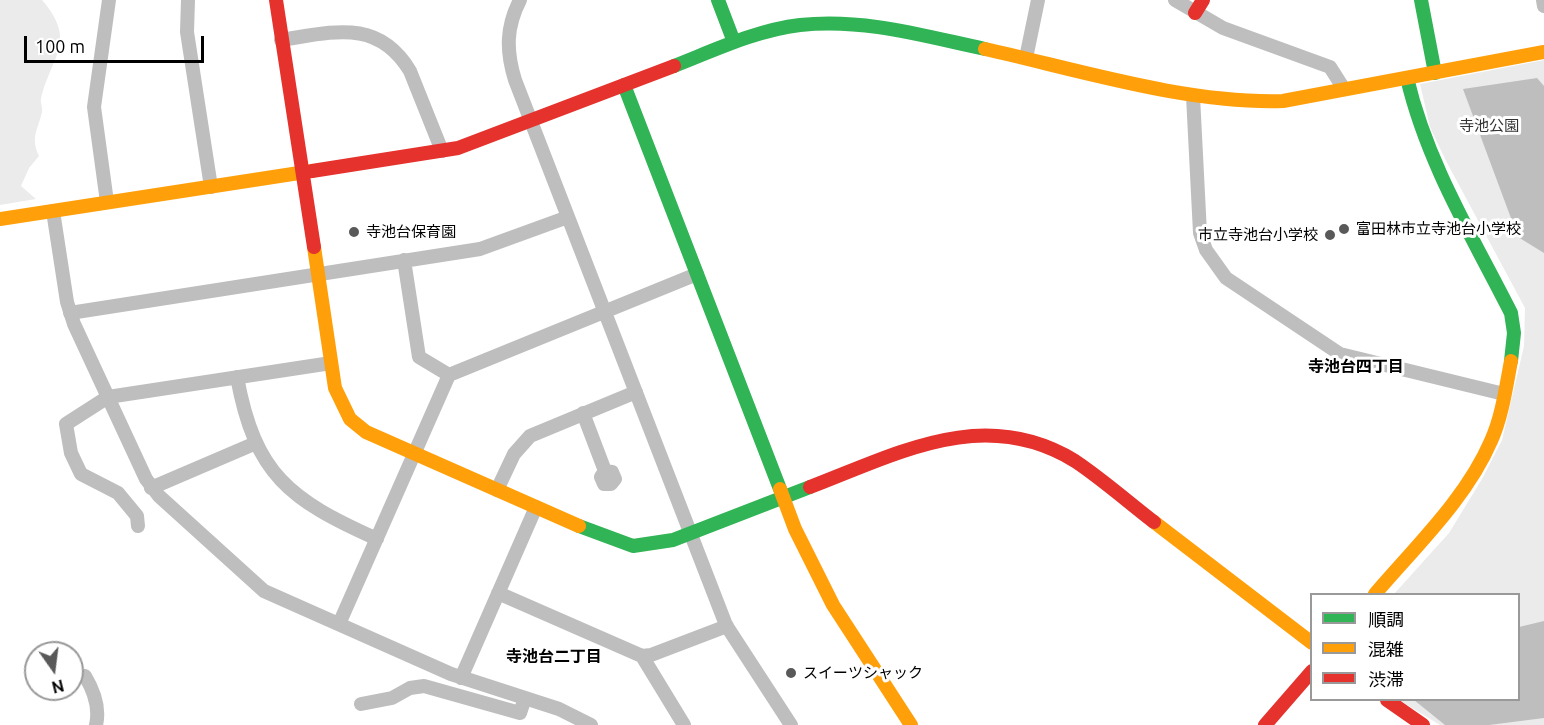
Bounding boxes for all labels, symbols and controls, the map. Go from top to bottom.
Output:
scale bar [27,24,207,62]
text: 100 m [35,36,85,56]
park label: 寺池公園 [1459,117,1519,135]
place label: 富田林市立寺池台小学校 [1356,220,1521,238]
marker: 富田林市立寺池台小学校 [1337,222,1351,236]
place label: 寺池台保育園 [366,223,456,241]
marker: 寺池台保育園 [347,225,361,239]
place label: 市立寺池台小学校 [1198,226,1318,244]
marker: 市立寺池台小学校 [1323,228,1337,242]
district label: 寺池台四丁目 [1308,357,1404,377]
legend [1310,593,1520,701]
text: 順調 [1368,609,1404,629]
text: 混雑 [1368,639,1404,659]
north arrow [24,641,84,701]
district label: 寺池台二丁目 [506,647,602,667]
place label: スイーツシャック [803,664,923,682]
marker: スイーツシャック [784,666,798,680]
text: 渋滞 [1368,669,1404,689]
text: N [50,676,66,697]

